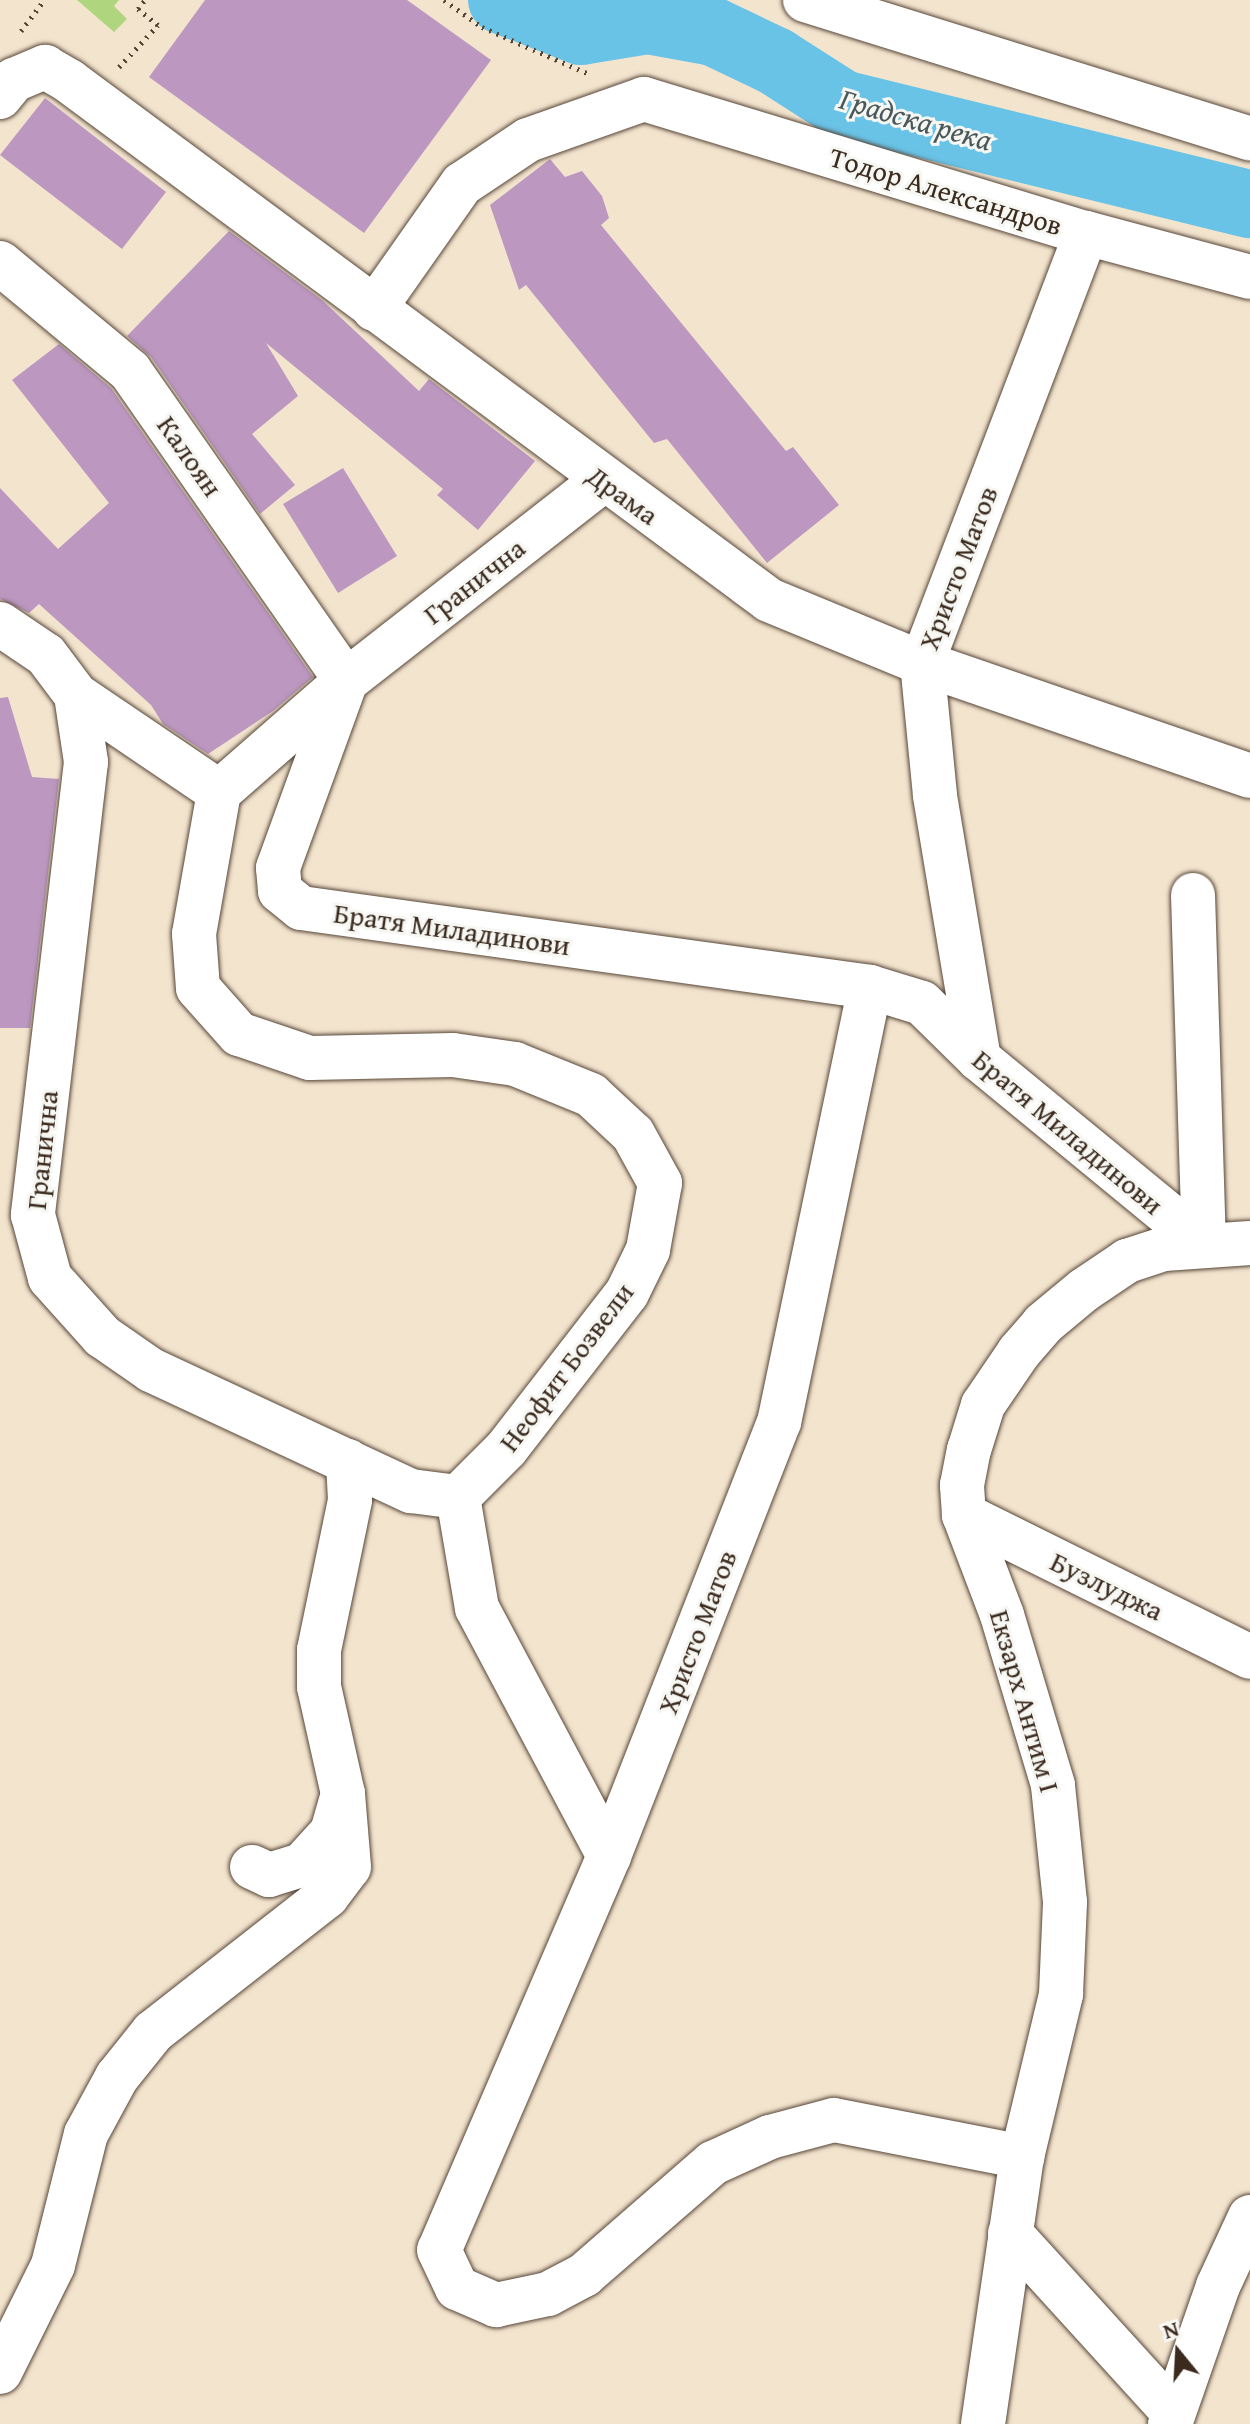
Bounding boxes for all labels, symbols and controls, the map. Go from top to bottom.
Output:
water label: Градска река [836,80,996,158]
street label: Тодор Александров [826,140,1066,242]
street label: Калоян [150,409,230,503]
street label: Драма [581,458,665,532]
street label: Христо Матов [911,482,1005,654]
street label: Гранична [417,531,531,631]
street label: Братя Миладинови [332,896,572,962]
street label: Братя Миладинови [966,1043,1170,1221]
street label: Гранична [19,1089,65,1211]
street label: Неофит Бозвели [492,1276,640,1458]
street label: Бузлуджа [1045,1544,1169,1628]
street label: Христо Матов [650,1546,744,1718]
street label: Екзарх Антим I [983,1606,1067,1796]
north arrow [1138,2312,1218,2392]
text: N [1159,2312,1183,2347]

